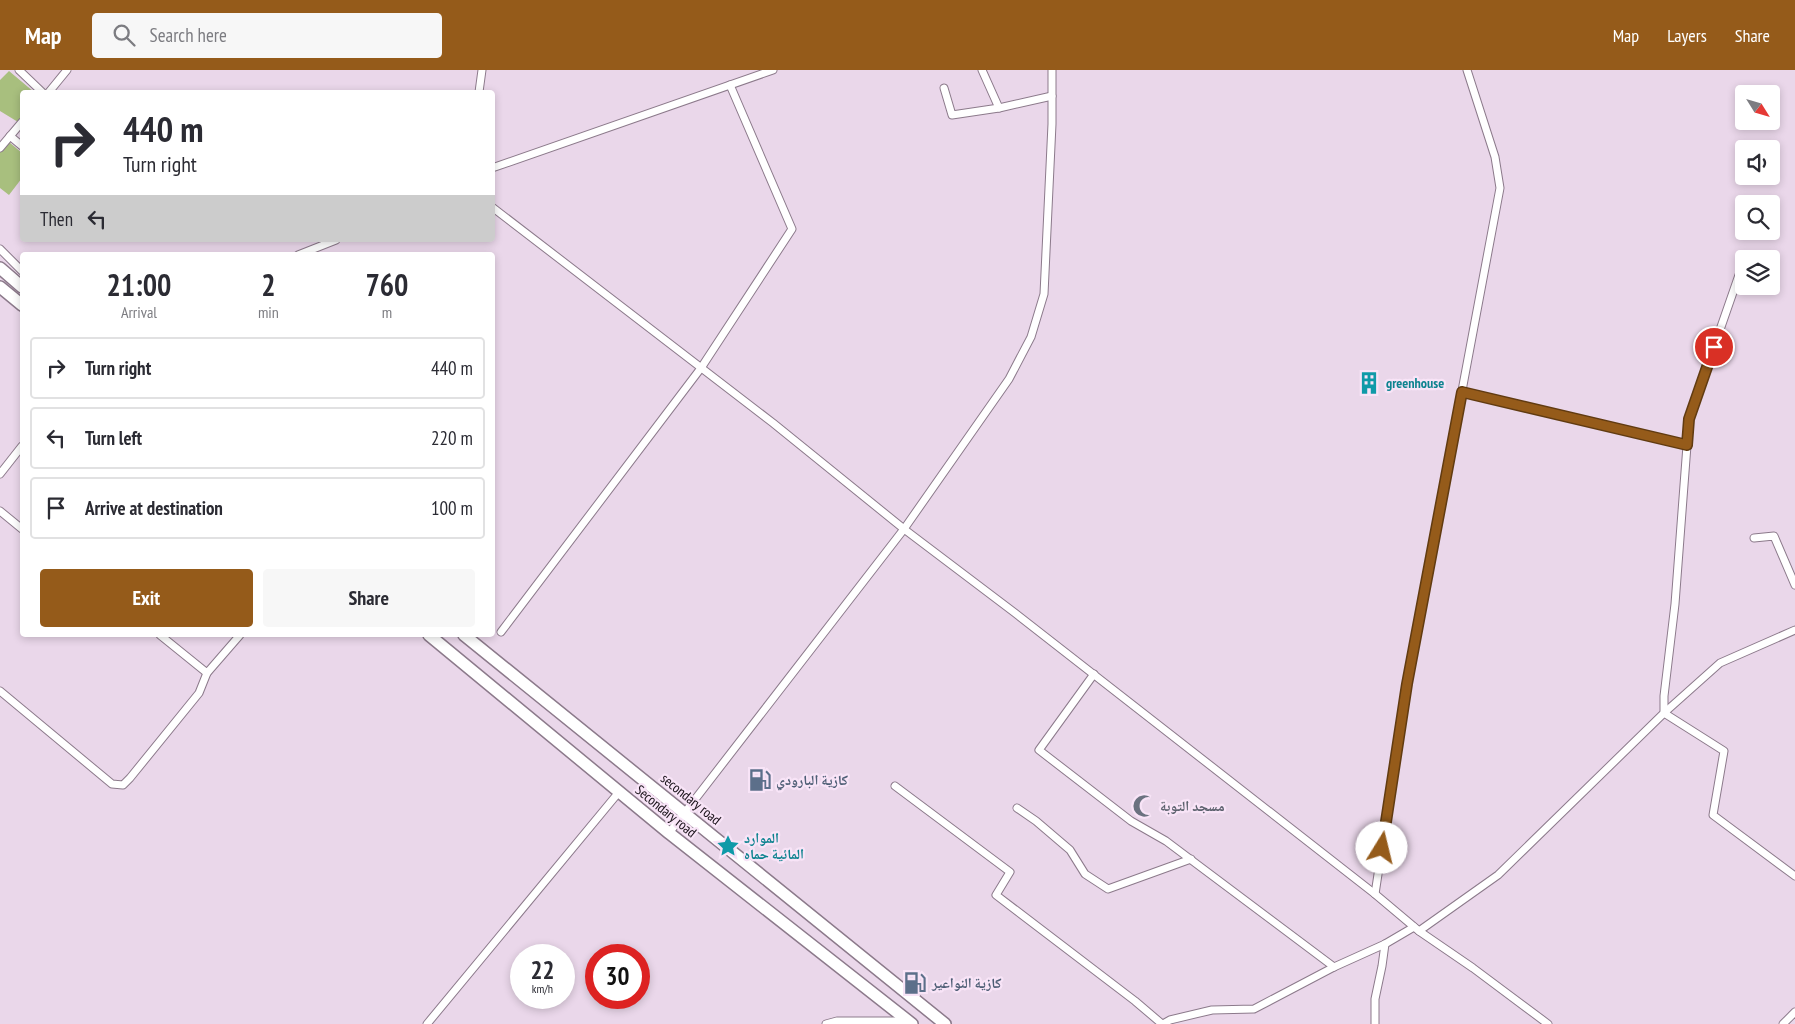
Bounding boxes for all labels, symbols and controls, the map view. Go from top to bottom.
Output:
search box [92,13,442,58]
text: Map [25,20,62,51]
icon: search [110,21,138,49]
text: Search here [150,23,227,47]
text: Map [1613,24,1639,47]
text: Layers [1667,24,1707,47]
text: Share [1735,24,1770,47]
north arrow [1735,85,1780,130]
map controls [1735,85,1780,295]
text: 440 m [123,106,204,152]
icon: right [40,110,105,175]
button: sound [1735,140,1780,185]
text: Turn right [123,150,197,178]
button: search [1735,195,1780,240]
icon: left [83,205,111,233]
text: Then [40,207,73,231]
button: layers [1735,250,1780,295]
text: 21:00 [107,265,171,304]
text: 2 [261,265,276,304]
text: 760 [365,265,408,304]
text: Arrival [121,302,157,322]
text: min [258,302,279,322]
text: m [382,302,392,322]
pin [1693,326,1735,368]
icon: arrive [1700,333,1728,361]
icon: right [42,354,70,382]
text: Turn right [85,356,151,380]
text: 440 m [431,356,473,380]
building icon: greenhouse [1356,370,1382,396]
place label: greenhouse [1386,374,1444,392]
icon: left [42,424,70,452]
text: Turn left [85,426,142,450]
text: 220 m [431,426,473,450]
icon: arrive [42,494,70,522]
text: Arrive at destination [85,496,223,520]
text: 100 m [431,496,473,520]
button: Exit [40,569,253,627]
button: Share [263,569,475,627]
fuel station icon: كازية البارودي [747,767,773,793]
street label: secondary road [657,769,725,829]
place label: كازية البارودي [776,771,848,791]
street label: Secondary road [632,781,700,841]
mosque icon: مسجد التوبة [1131,793,1157,819]
place label: مسجد التوبة [1160,797,1225,815]
position arrow [1355,821,1407,873]
place label: الموارد المائية حماه [744,829,804,863]
place icon: الموارد المائية حماه [715,833,741,859]
speed limit sign: 30 [585,944,650,1009]
text: 22 [531,954,554,986]
fuel station icon: كازية النواعير [902,970,928,996]
place label: كازية النواعير [931,974,1001,992]
text: km/h [532,981,553,996]

